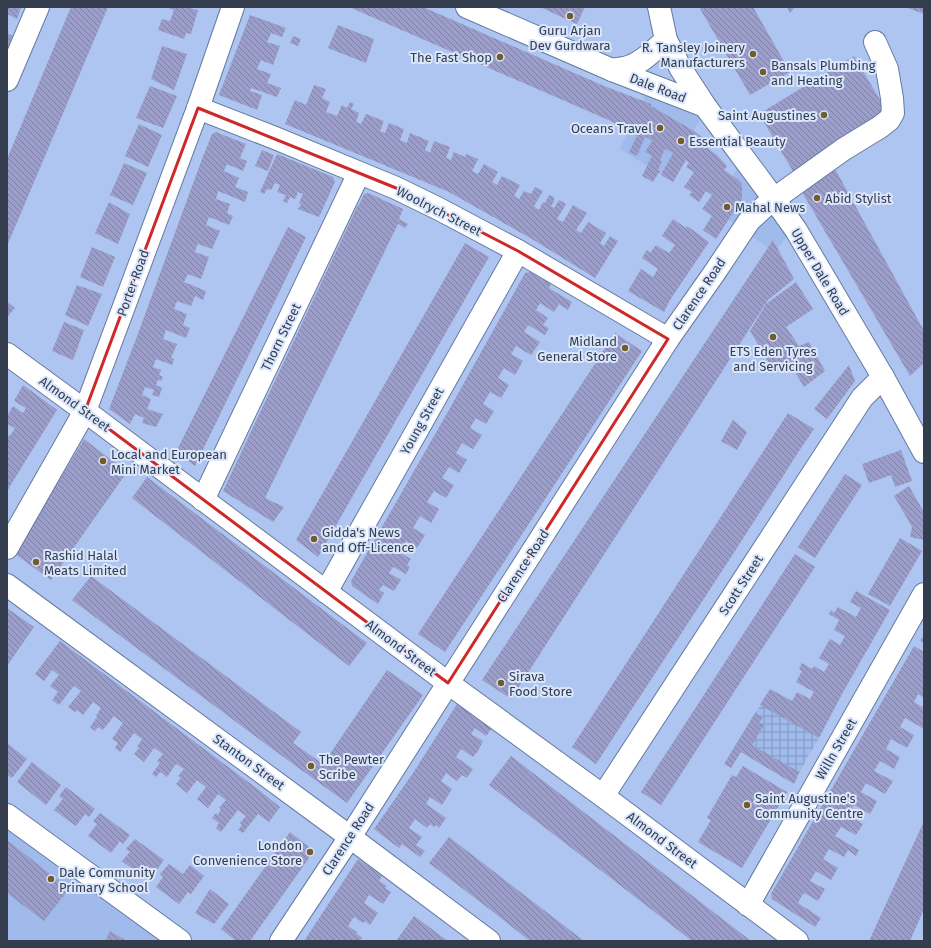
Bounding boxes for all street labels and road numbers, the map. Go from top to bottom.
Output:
street label: Dale Road [628,70,688,106]
street label: Woolrych Street [394,183,484,239]
street label: Upper Dale Road [788,226,852,318]
street label: Porter Road [114,248,152,318]
street label: Clarence Road [669,255,729,333]
street label: Thorn Street [258,301,304,373]
street label: Almond Street [37,373,114,435]
street label: Young Street [397,384,447,457]
street label: Clarence Road [494,527,552,605]
street label: Scott Street [716,552,766,618]
street label: Almond Street [363,617,439,679]
street label: Willn Street [812,715,860,782]
street label: Stanton Street [210,731,288,793]
street label: Clarence Road [319,800,377,878]
street label: Almond Street [624,809,700,871]

